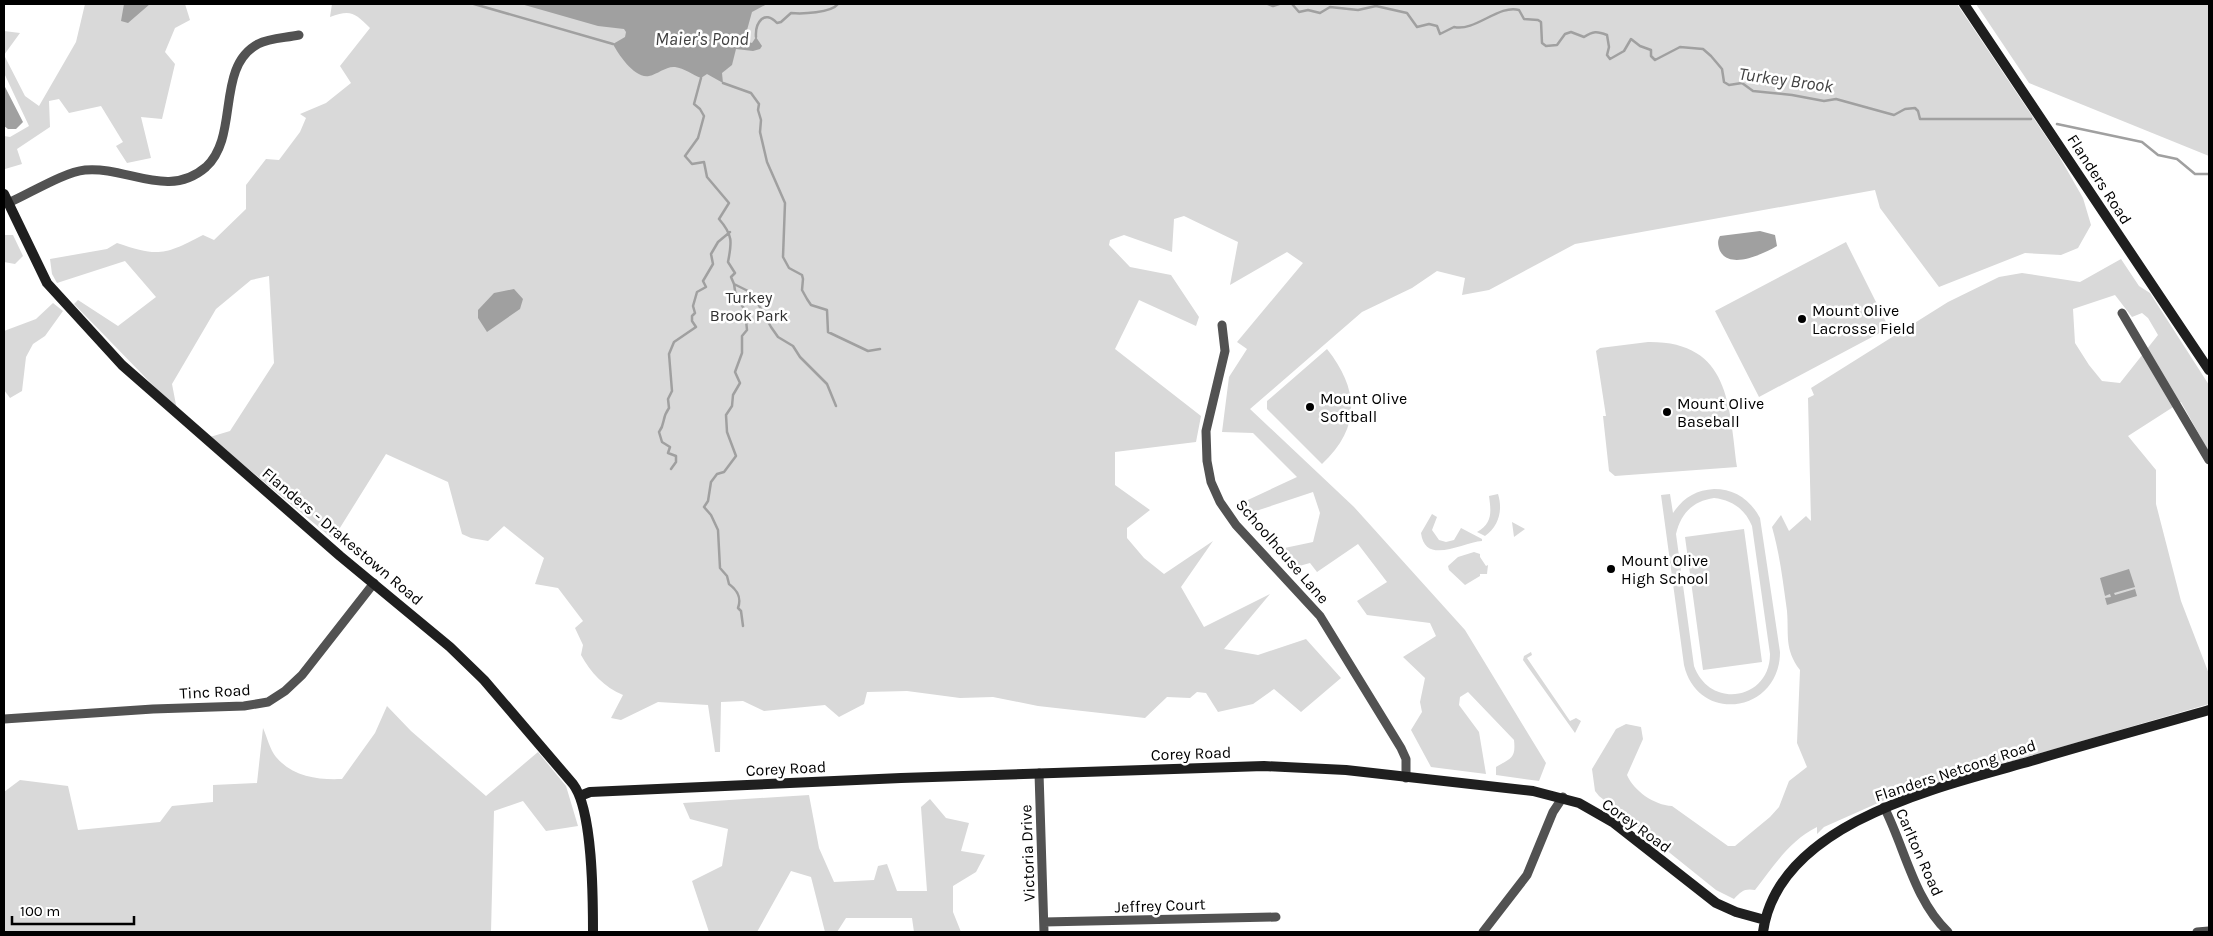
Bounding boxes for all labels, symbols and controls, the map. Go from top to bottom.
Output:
water label: Maier's Pond [655,28,749,50]
water label: Turkey Brook [1737,62,1836,98]
street label: Flanders Road [2063,131,2136,228]
park label: Turkey Brook Park [710,288,788,325]
place label: Mount Olive Lacrosse Field [1812,301,1915,338]
marker: Mount Olive Lacrosse Field [1796,313,1808,325]
place label: Mount Olive Softball [1320,389,1407,426]
place label: Mount Olive Baseball [1677,394,1764,431]
marker: Mount Olive Softball [1304,401,1316,413]
marker: Mount Olive Baseball [1661,406,1673,418]
street label: Flanders - Drakestown Road [259,464,427,609]
street label: Schoolhouse Lane [1232,495,1333,607]
place label: Mount Olive High School [1621,551,1709,588]
marker: Mount Olive High School [1605,563,1617,575]
street label: Tinc Road [179,680,251,703]
street label: Flanders Netcong Road [1872,735,2038,806]
street label: Corey Road [1150,743,1232,764]
street label: Corey Road [745,757,827,780]
street label: Corey Road [1599,794,1675,857]
street label: Victoria Drive [1016,804,1039,902]
street label: Carlton Road [1892,805,1947,899]
scale bar [12,894,135,926]
street label: Jeffrey Court [1114,894,1206,917]
text: 100 m [20,902,60,920]

